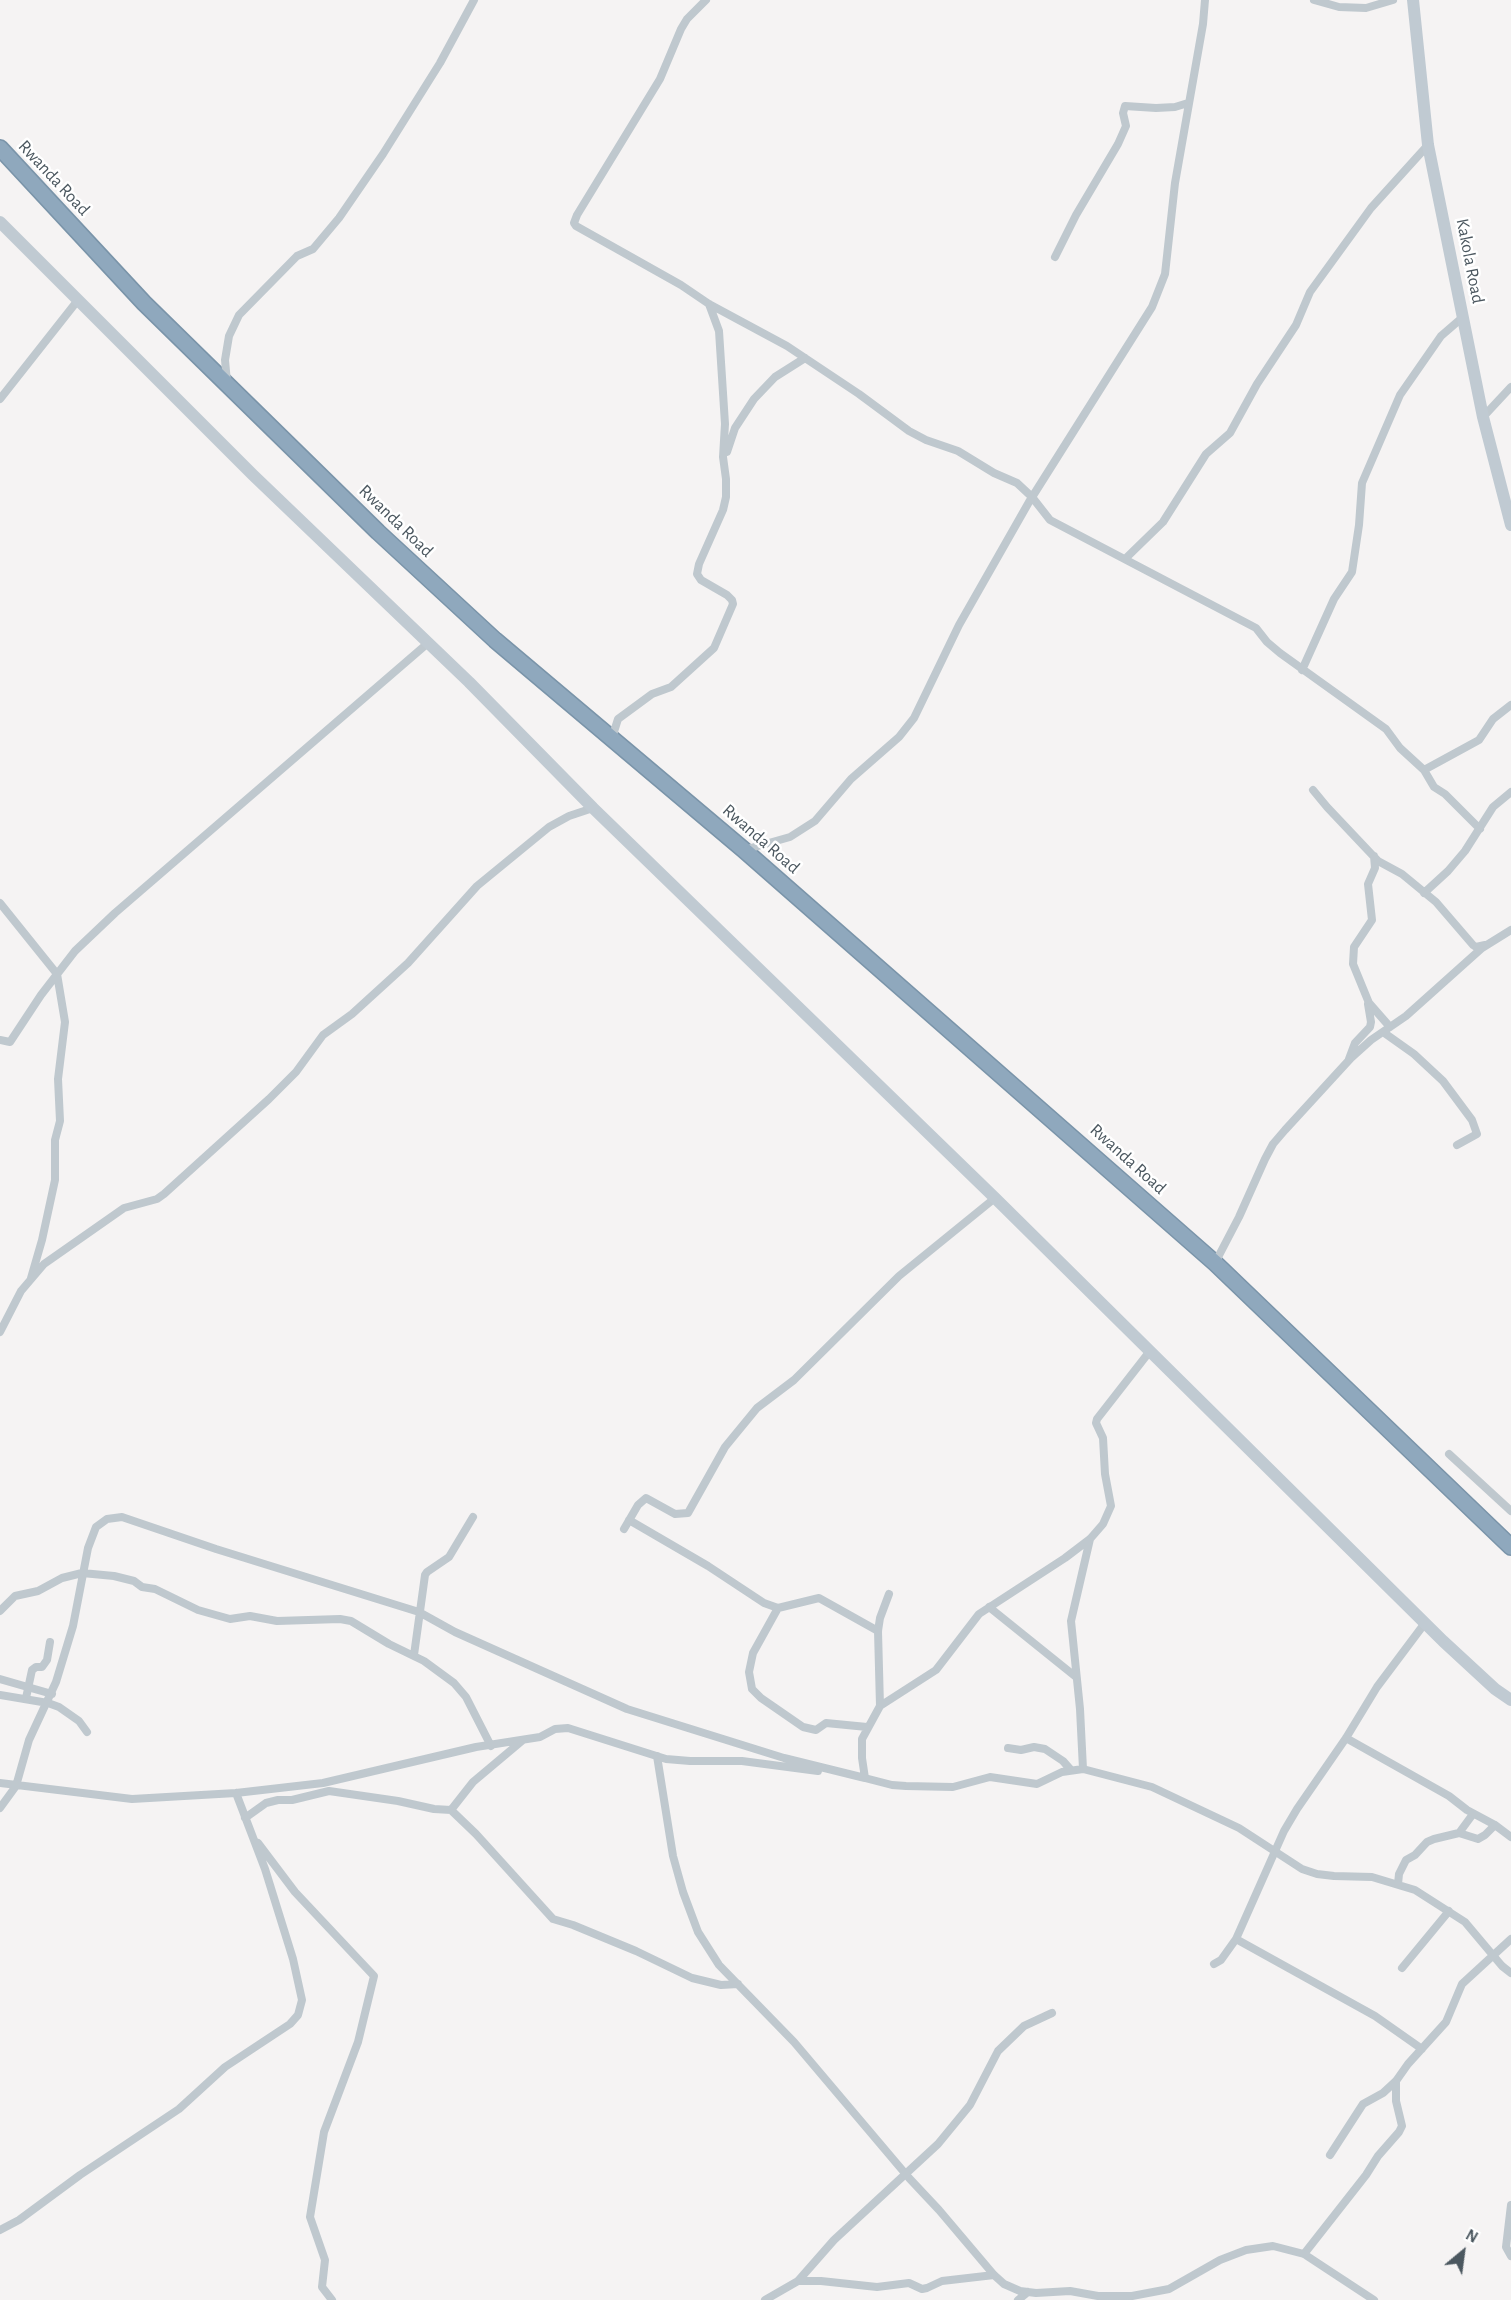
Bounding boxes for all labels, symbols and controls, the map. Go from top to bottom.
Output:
street label: Rwanda Road [14,136,94,220]
street label: Kakola Road [1451,217,1489,305]
street label: Rwanda Road [354,480,438,562]
street label: Rwanda Road [718,800,804,878]
street label: Rwanda Road [1085,1119,1171,1199]
north arrow [1433,2222,1493,2282]
text: N [1463,2227,1480,2246]

